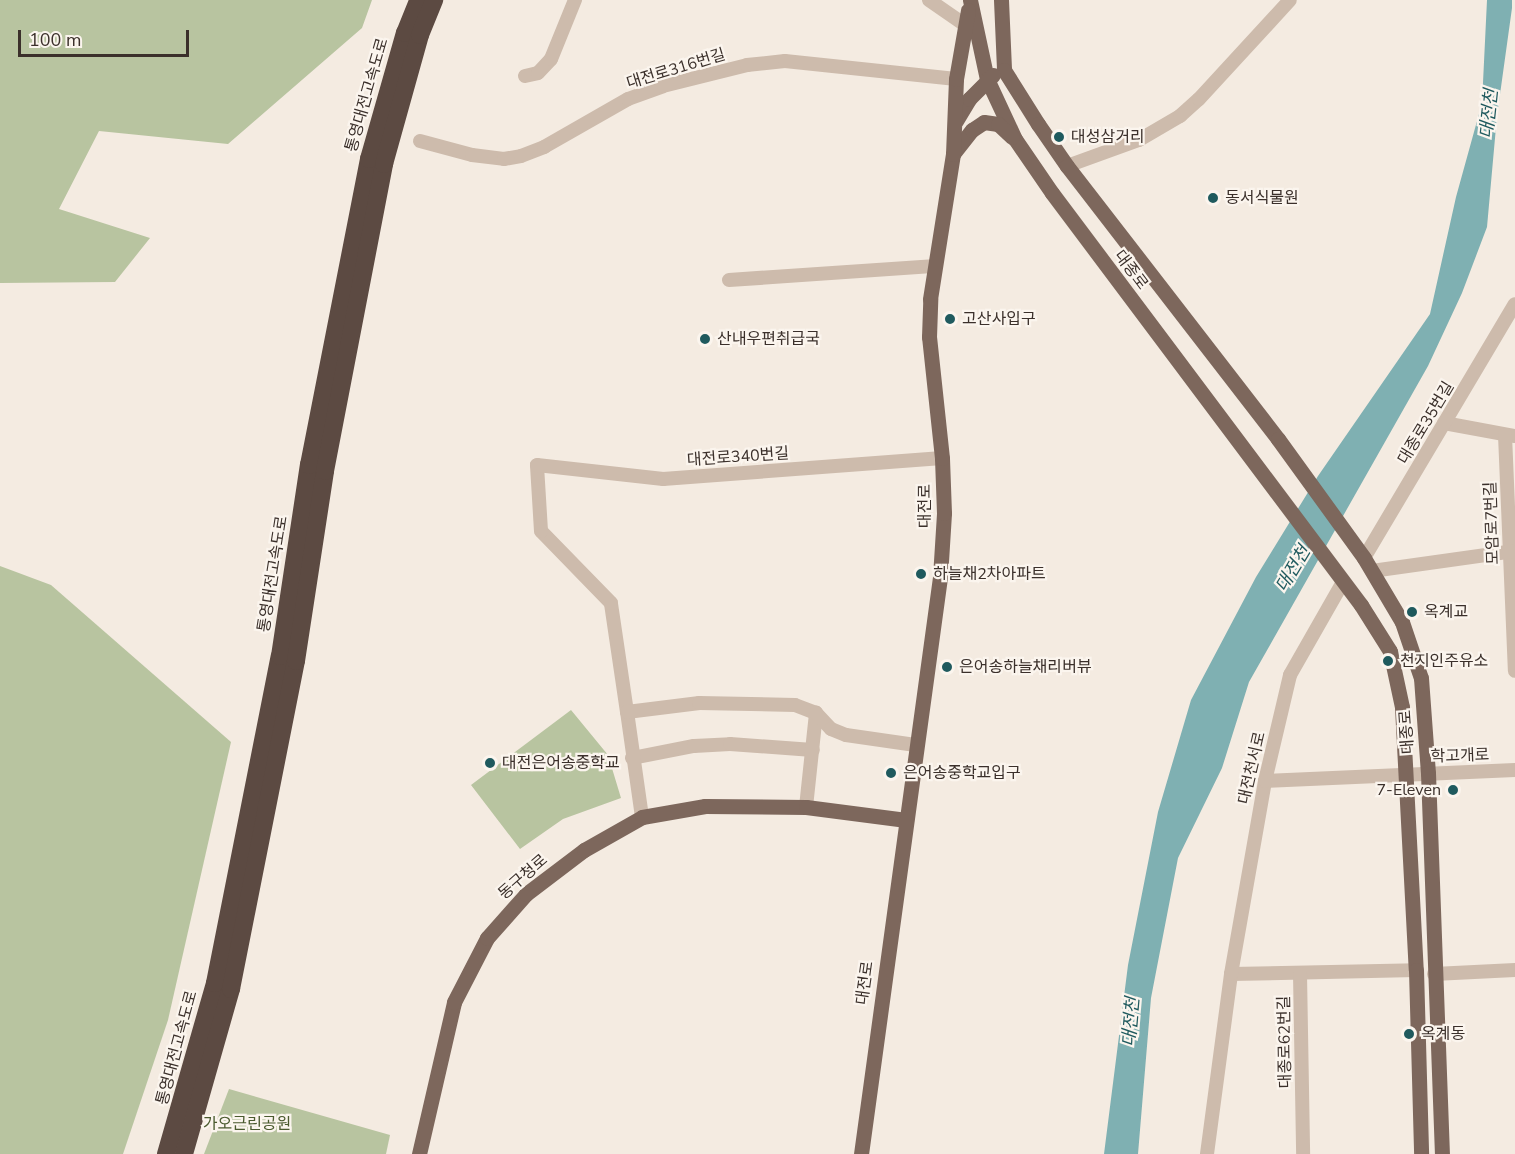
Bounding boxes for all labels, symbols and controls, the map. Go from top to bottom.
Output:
scale bar [21,18,192,56]
text: 100 m [29,28,81,52]
street label: 통영대전고속도로 [342,36,392,154]
street label: 대전로316번길 [624,45,728,93]
water label: 대전천 [1476,88,1502,140]
place label: 대성삼거리 [1071,127,1145,147]
marker: 대성삼거리 [1052,130,1066,144]
place label: 동서식물원 [1225,188,1299,208]
marker: 동서식물원 [1206,191,1220,205]
street label: 대종로 [1110,247,1152,293]
place label: 고산사입구 [962,309,1036,329]
marker: 고산사입구 [943,312,957,326]
place label: 산내우편취급국 [717,329,820,349]
marker: 산내우편취급국 [698,332,712,346]
street label: 대종로35번길 [1394,378,1458,468]
street label: 대전로340번길 [686,444,790,470]
street label: 모암로7번길 [1481,481,1503,565]
street label: 대전로 [915,484,935,528]
street label: 통영대전고속도로 [254,514,292,634]
water label: 대전천 [1271,542,1315,596]
place label: 하늘채2차아파트 [933,564,1046,584]
marker: 하늘채2차아파트 [914,567,928,581]
place label: 옥계교 [1424,602,1468,622]
marker: 옥계교 [1405,605,1419,619]
place label: 천지인주유소 [1400,651,1488,671]
marker: 천지인주유소 [1381,654,1395,668]
place label: 은어송하늘채리버뷰 [959,657,1091,677]
marker: 은어송하늘채리버뷰 [940,660,954,674]
street label: 대종로 [1396,709,1418,755]
street label: 대전천서로 [1234,730,1270,806]
street label: 학고개로 [1430,745,1490,767]
place label: 대전은어송중학교 [502,753,620,773]
marker: 대전은어송중학교 [483,756,497,770]
place label: 은어송중학교입구 [903,763,1021,783]
marker: 은어송중학교입구 [884,766,898,780]
place label: 7-Eleven [1377,780,1441,800]
marker: 7-Eleven [1446,783,1460,797]
street label: 동구청로 [494,850,552,904]
street label: 대전로 [852,960,878,1006]
street label: 통영대전고속도로 [152,989,202,1107]
street label: 대종로62번길 [1275,995,1295,1089]
water label: 대전천 [1118,996,1144,1048]
place label: 옥계동 [1421,1024,1465,1044]
marker: 옥계동 [1402,1027,1416,1041]
park label: 가오근린공원 [203,1114,291,1134]

